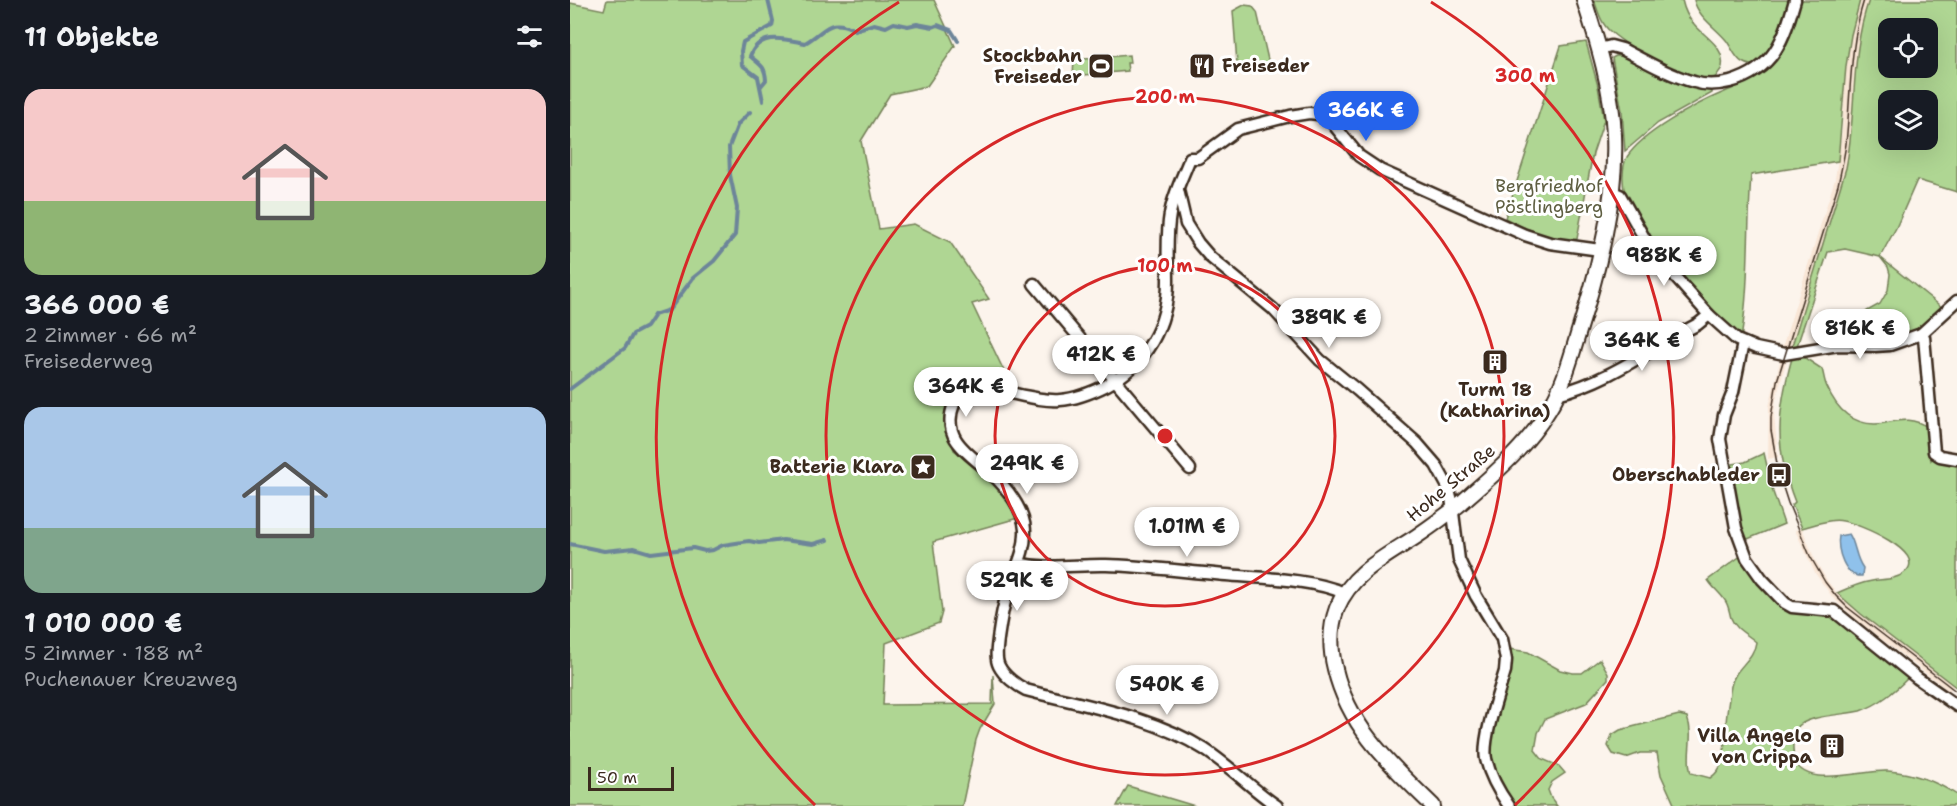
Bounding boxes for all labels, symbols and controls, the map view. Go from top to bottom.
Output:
map controls [1878,18,1938,150]
button: locate [1878,18,1938,78]
text: 11 Objekte [24,19,159,54]
icon: filters [513,20,546,53]
place label: Stockbahn Freiseder [983,44,1082,89]
sports icon: Stockbahn Freiseder [1086,51,1116,81]
restaurant icon: Freiseder [1187,51,1217,81]
place label: Freiseder [1222,54,1310,78]
text: 300 m [1495,64,1556,88]
text: 200 m [1135,85,1196,109]
button: layers [1878,90,1938,150]
pin: 366K € [1317,91,1415,142]
text: 366K € [1328,97,1404,123]
icon: home [231,128,339,236]
park label: Bergfriedhof Pöstlingberg [1495,174,1603,219]
pin: 988K € [1615,236,1713,287]
text: 988K € [1626,242,1702,268]
text: 100 m [1137,254,1193,278]
text: 366 000 € [24,287,169,322]
pin: 389K € [1280,298,1378,349]
text: 389K € [1291,304,1367,330]
pin: 816K € [1811,309,1909,360]
text: 816K € [1825,315,1895,341]
pin: 364K € [1593,321,1691,372]
text: 2 Zimmer · 66 m² [24,322,197,348]
text: 364K € [1604,327,1680,353]
pin: 412K € [1052,335,1150,386]
text: 412K € [1066,341,1136,367]
building icon: Turm 18 (Katharina) [1480,347,1510,377]
text: Freisederweg [24,348,153,374]
pin: 364K € [917,367,1015,418]
text: 364K € [928,373,1004,399]
place label: Turm 18 (Katharina) [1440,378,1550,423]
centre of rings [1155,426,1175,446]
street label: Hohe Straße [1401,439,1501,527]
pin: 249K € [978,444,1076,495]
icon: home [231,446,339,554]
text: 249K € [989,450,1065,476]
place icon: Batterie Klara [908,452,938,482]
place label: Batterie Klara [770,455,905,479]
bus stop icon: Oberschableder [1764,460,1794,490]
place label: Oberschableder [1612,463,1760,487]
pin: 1.01M € [1132,507,1242,558]
text: 1.01M € [1148,513,1226,539]
pin: 529K € [968,561,1066,612]
text: 529K € [980,567,1054,593]
text: 1 010 000 € [24,605,182,640]
text: 5 Zimmer · 188 m² [24,640,203,666]
pin: 540K € [1118,665,1216,716]
text: Puchenauer Kreuzweg [24,666,237,692]
text: 540K € [1130,671,1204,697]
place label: Villa Angelo von Crippa [1697,724,1813,769]
building icon: Villa Angelo von Crippa [1817,731,1847,761]
scale bar [588,764,674,792]
text: 50 m [597,767,637,788]

